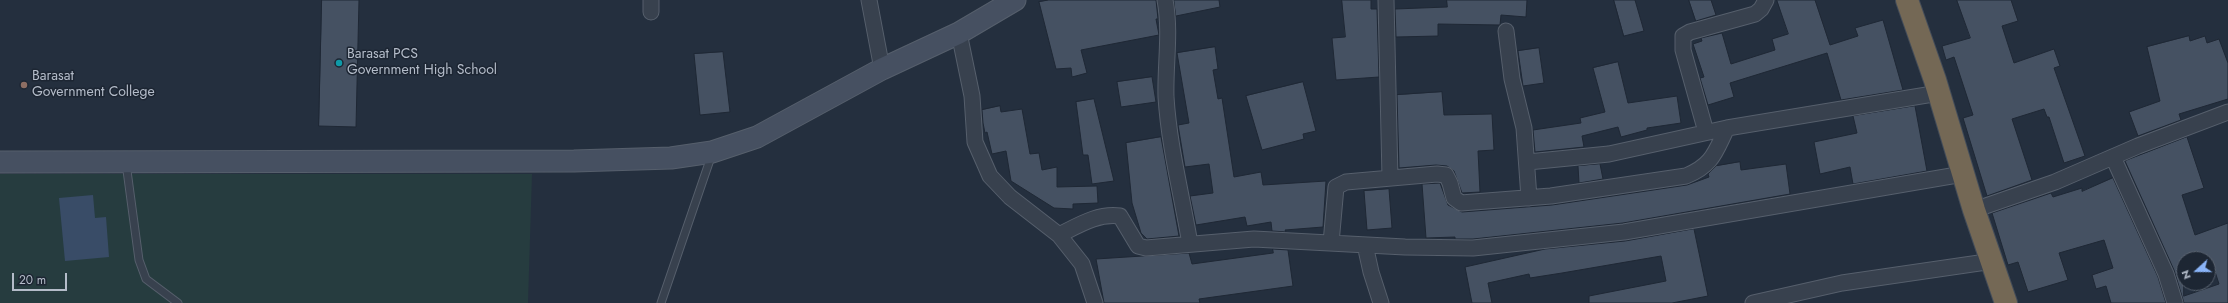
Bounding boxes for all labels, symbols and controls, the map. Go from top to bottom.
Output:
place label: Barasat PCS Government High School [347,47,497,80]
marker: Barasat PCS Government High School [334,58,344,68]
place label: Barasat Government College [32,69,155,102]
marker: Barasat Government College [19,80,29,90]
north arrow [2176,251,2216,291]
scale bar [14,265,69,291]
text: N [2177,268,2195,282]
text: 20 m [19,271,46,289]

